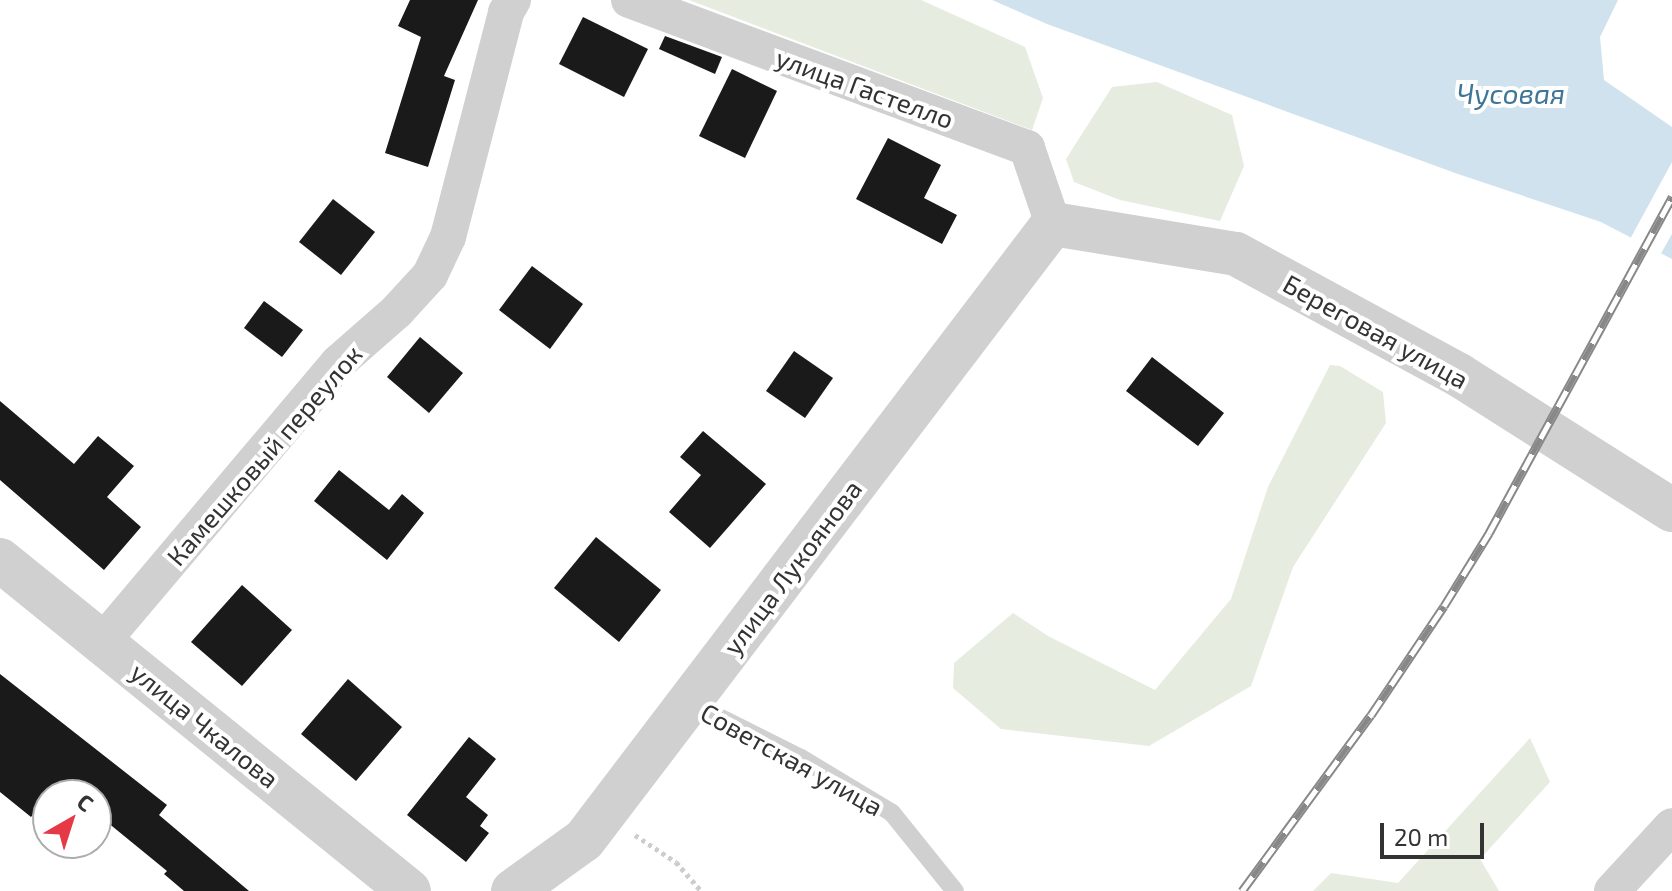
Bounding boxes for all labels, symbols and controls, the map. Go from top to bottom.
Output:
street label: улица Гастелло [772,41,958,135]
water label: Чусовая [1457,76,1565,110]
street label: Береговая улица [1278,267,1474,395]
street label: Камешковый переулок [160,338,368,572]
street label: улица Лукоянова [716,473,868,661]
street label: улица Чкалова [125,656,285,794]
street label: Советская улица [695,696,889,822]
north arrow [32,779,112,859]
text: С [73,788,99,816]
scale bar [1384,807,1488,857]
text: 20 m [1394,822,1448,851]

